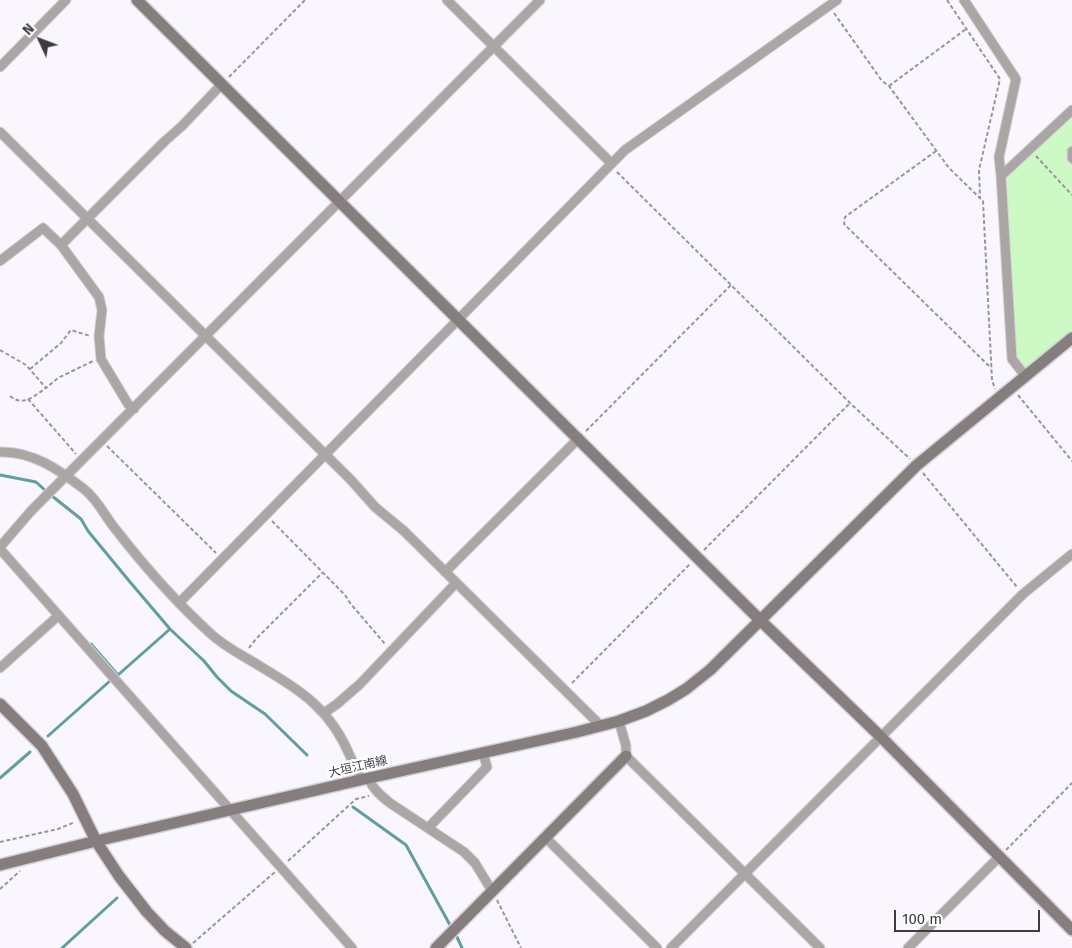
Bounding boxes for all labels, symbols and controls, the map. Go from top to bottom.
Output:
north arrow [15,15,65,65]
text: N [19,20,38,39]
street label: 大垣江南線 [327,753,389,781]
scale bar [897,900,1043,932]
text: 100 m [902,910,942,928]

